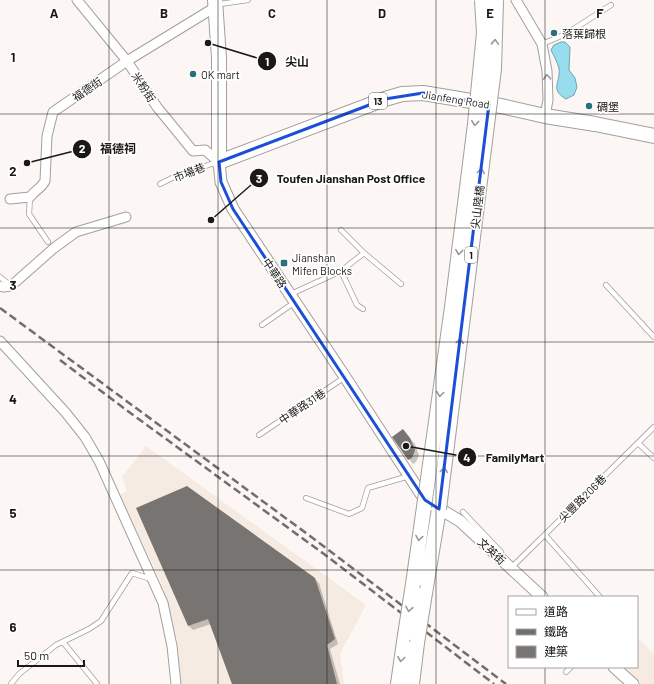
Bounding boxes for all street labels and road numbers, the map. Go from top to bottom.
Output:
street label: 米粉街 [130,70,158,104]
street label: 福德街 [70,74,104,104]
street label: Jianfeng Road [421,87,491,111]
road number: 13 [369,93,387,109]
street label: 市場巷 [171,160,207,184]
street label: 尖山陸橋 [468,184,486,230]
road number: 1 [465,247,477,263]
street label: 中華路 [260,256,290,290]
street label: 中華路31巷 [276,386,328,426]
street label: 尖豐路206巷 [556,472,608,524]
street label: 文英街 [475,535,509,567]

